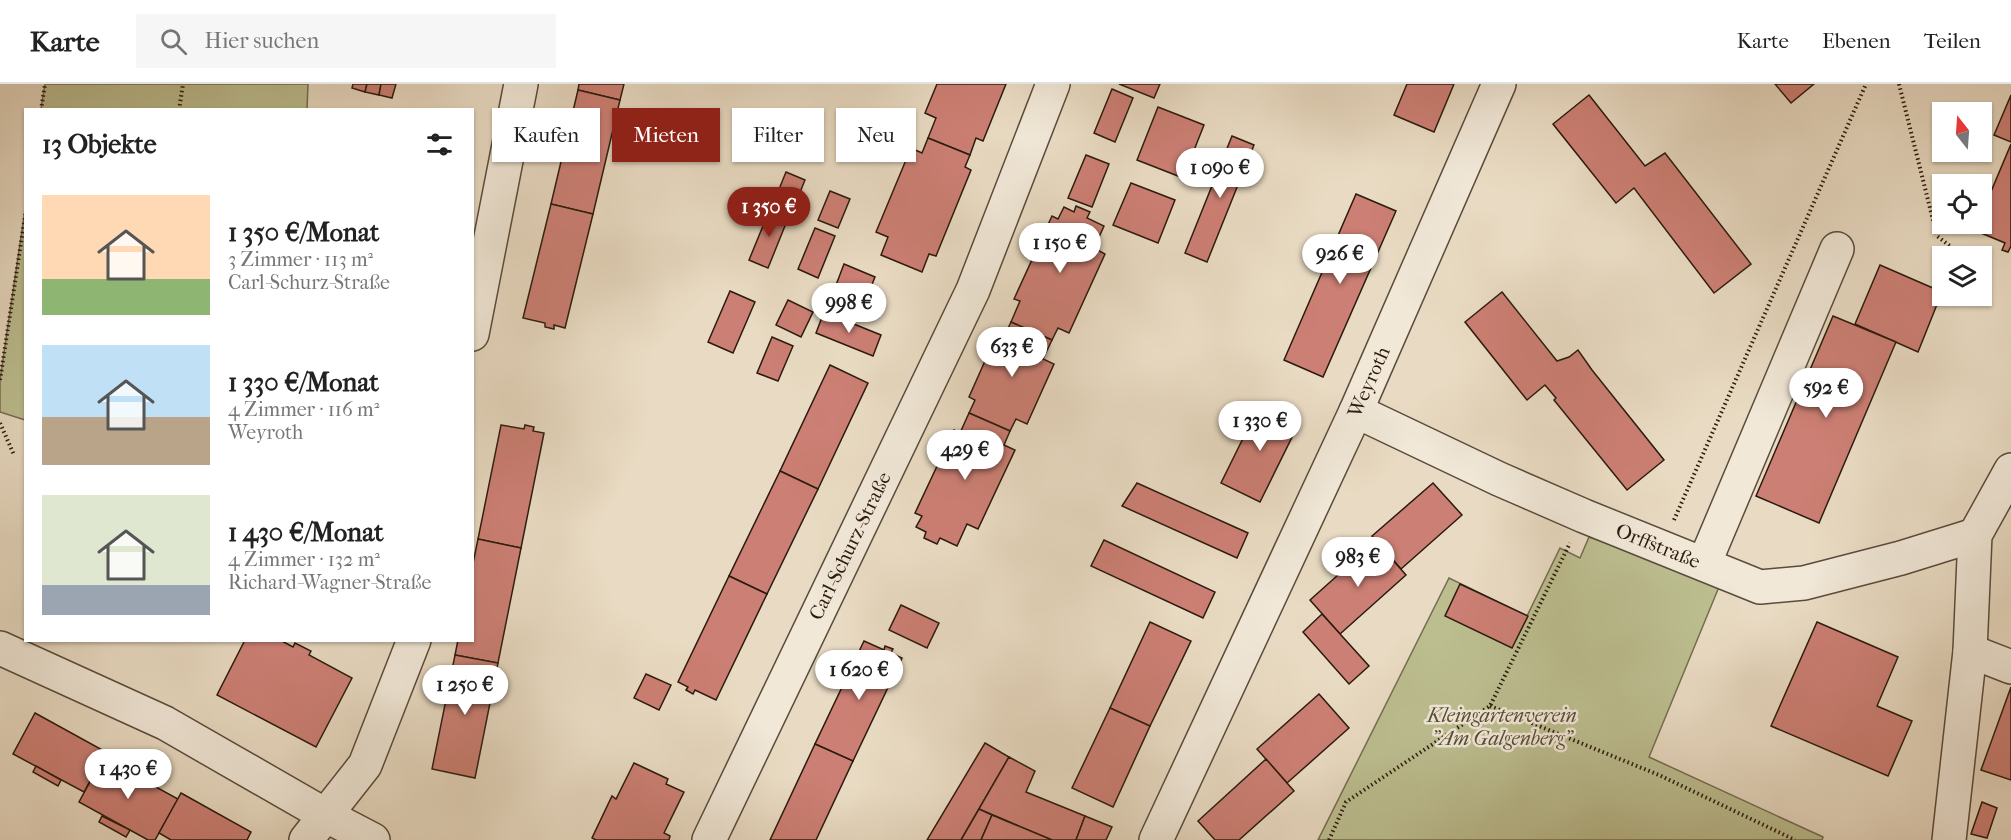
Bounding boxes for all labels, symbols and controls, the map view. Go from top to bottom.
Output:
search box [136,14,556,68]
text: Karte [30,25,100,58]
icon: search [157,25,190,58]
text: Hier suchen [205,28,319,54]
text: Karte [1737,29,1789,53]
text: Ebenen [1822,29,1891,53]
text: Teilen [1924,29,1981,53]
north arrow [1932,102,1992,162]
map controls [1932,102,1992,306]
chip: Kaufen [492,108,600,162]
chip: Mieten [612,108,720,162]
chip: Filter [732,108,824,162]
chip: Neu [836,108,916,162]
icon: filters [423,128,456,161]
text: 13 Objekte [42,129,157,160]
pin: 1 090 € [1165,148,1275,199]
text: 1 090 € [1190,156,1250,179]
button: locate [1932,174,1992,234]
pin: 1 350 € [714,187,824,238]
text: 1 350 € [741,195,797,218]
text: 1 350 €/Monat [228,217,379,248]
icon: home [90,219,162,291]
pin: 1 150 € [1005,223,1115,274]
text: 1 150 € [1033,231,1087,254]
pin: 926 € [1298,234,1382,285]
text: 926 € [1316,242,1364,265]
button: layers [1932,246,1992,306]
text: 3 Zimmer · 113 m² [228,248,373,271]
text: Carl-Schurz-Straße [228,271,390,294]
pin: 998 € [807,283,891,334]
text: 998 € [825,291,873,314]
pin: 633 € [970,327,1054,378]
text: 633 € [990,335,1034,358]
street label: Weyroth [1343,342,1395,422]
text: 1 330 €/Monat [228,367,379,398]
pin: 592 € [1784,368,1868,419]
icon: home [90,369,162,441]
text: 592 € [1803,376,1849,399]
text: 4 Zimmer · 116 m² [228,398,379,421]
pin: 1 330 € [1205,401,1315,452]
text: 1 330 € [1232,409,1288,432]
text: Weyroth [228,421,303,444]
pin: 429 € [923,430,1007,481]
text: 429 € [941,438,989,461]
street label: Carl-Schurz-Straße [804,468,896,624]
text: 1 430 €/Monat [228,517,383,548]
icon: home [90,519,162,591]
street label: Orffstraße [1612,519,1704,573]
pin: 983 € [1316,537,1400,588]
text: 983 € [1336,545,1380,568]
text: 4 Zimmer · 132 m² [228,548,380,571]
text: Richard-Wagner-Straße [228,571,431,594]
pin: 1 620 € [804,650,914,701]
text: 1 620 € [829,658,889,681]
pin: 1 250 € [410,665,520,716]
text: 1 250 € [436,673,494,696]
park label: Kleingartenverein "Am Galgenberg" [1425,704,1577,750]
pin: 1 430 € [73,749,183,800]
text: 1 430 € [99,757,157,780]

